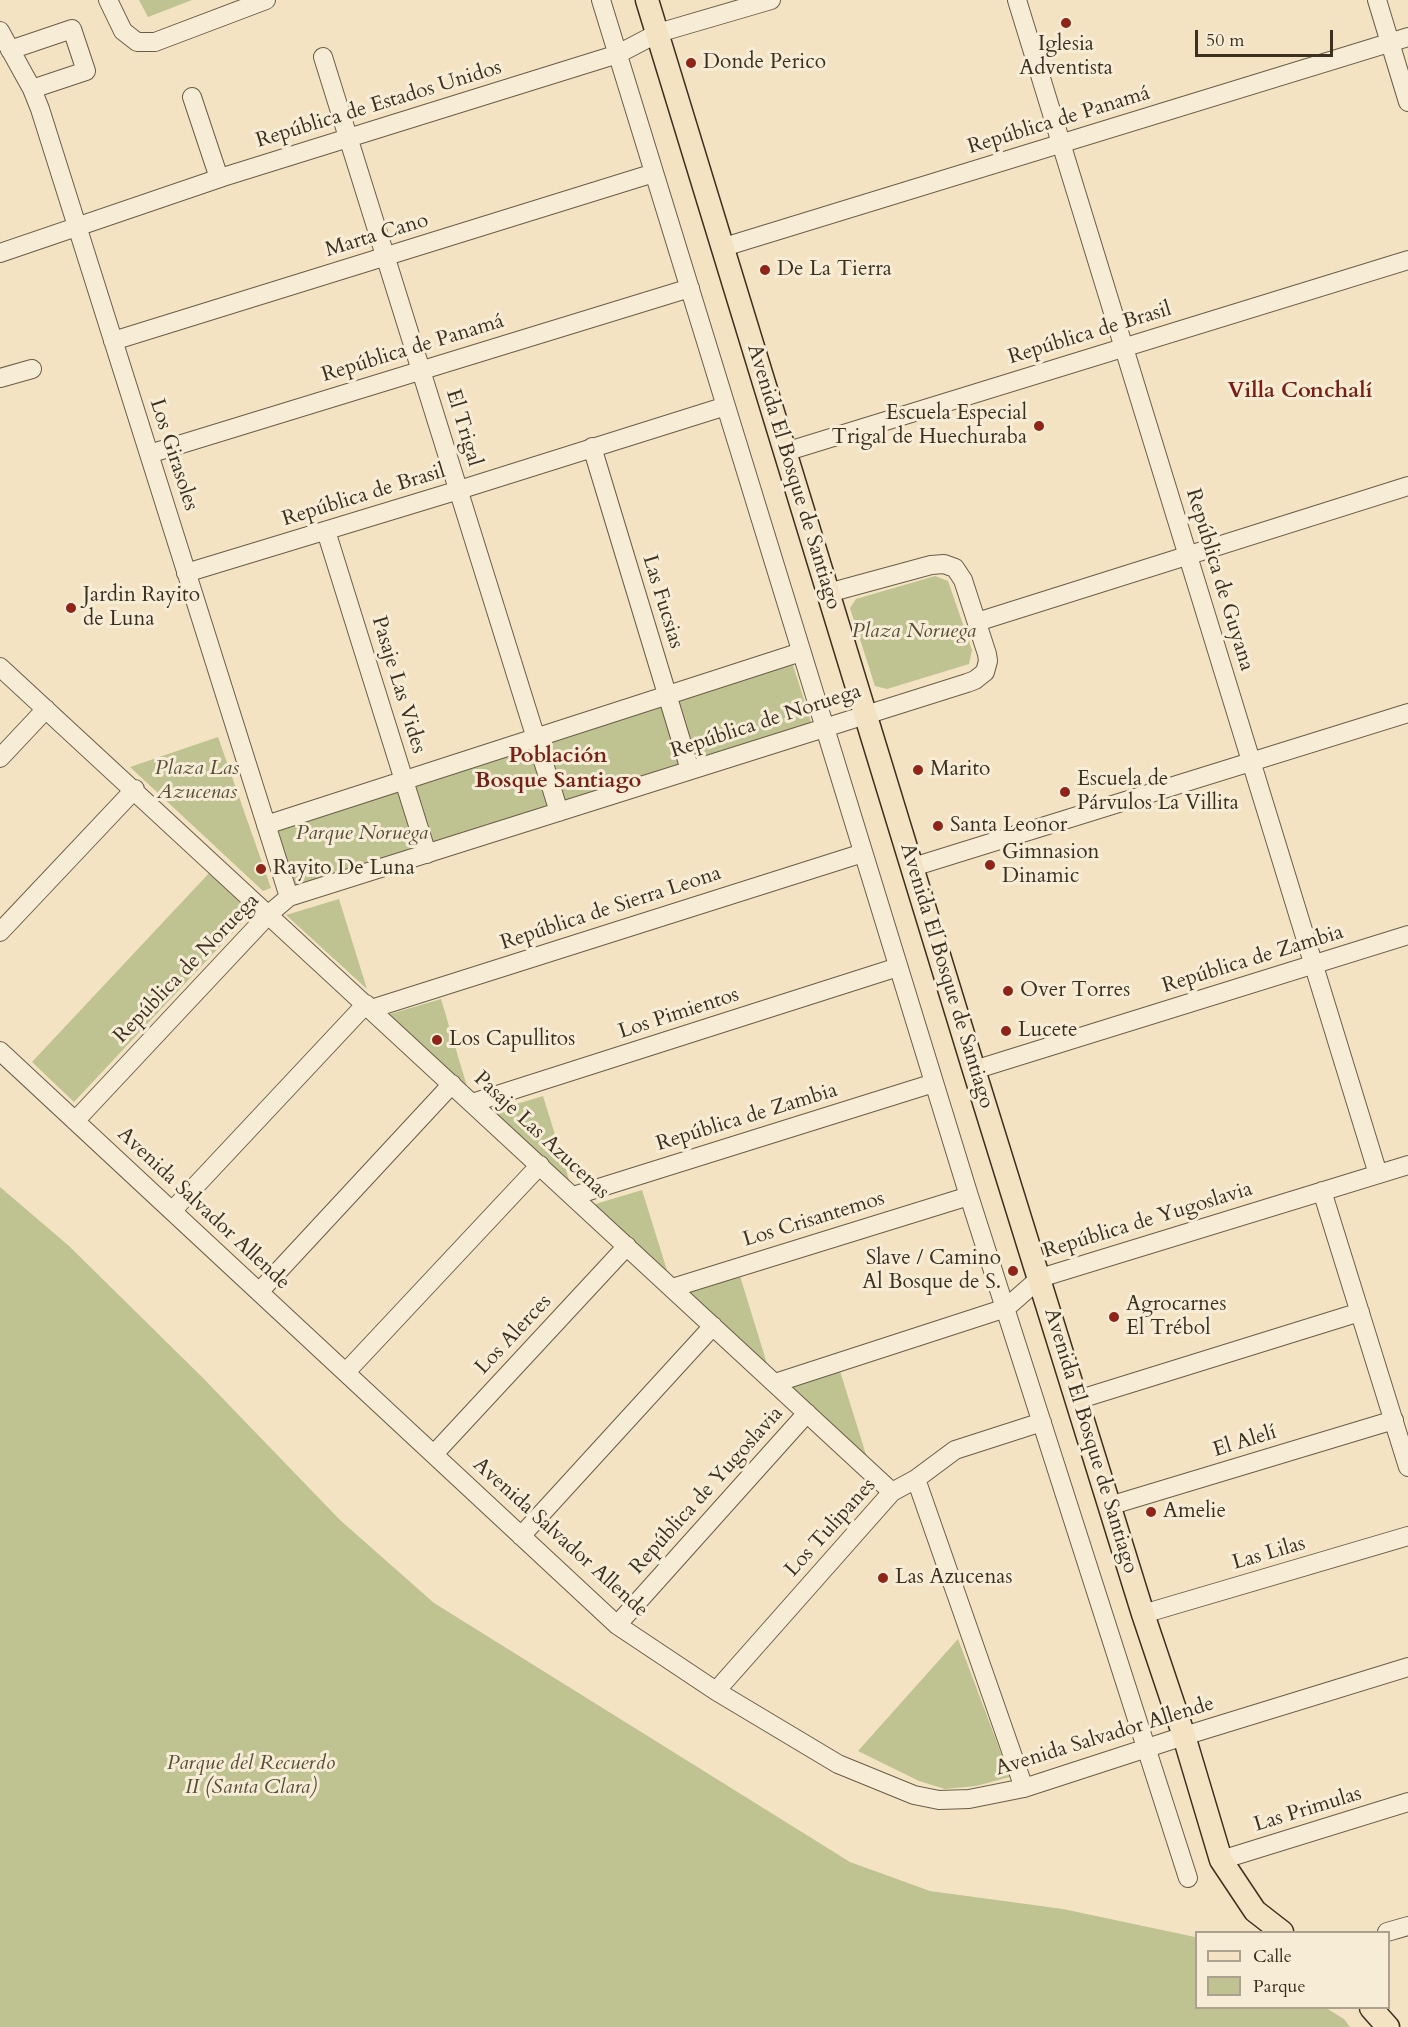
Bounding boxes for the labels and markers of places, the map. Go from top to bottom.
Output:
marker: Iglesia Adventista [1059,16,1073,30]
place label: Iglesia Adventista [1019,32,1113,82]
place label: Donde Perico [703,50,826,76]
marker: Donde Perico [684,56,698,70]
place label: De La Tierra [777,257,892,283]
marker: De La Tierra [758,263,772,277]
place label: Escuela Especial Trigal de Huechuraba [832,401,1027,451]
marker: Escuela Especial Trigal de Huechuraba [1032,419,1046,433]
place label: Jardin Rayito de Luna [83,583,200,633]
marker: Jardin Rayito de Luna [64,601,78,615]
place label: Marito [930,757,990,783]
marker: Marito [911,763,925,777]
place label: Escuela de Párvulos La Villita [1077,767,1239,817]
marker: Escuela de Párvulos La Villita [1058,785,1072,799]
place label: Santa Leonor [950,813,1067,839]
marker: Santa Leonor [931,819,945,833]
place label: Gimnasion Dinamic [1002,840,1100,890]
place label: Rayito De Luna [273,856,415,882]
marker: Gimnasion Dinamic [983,858,997,872]
marker: Rayito De Luna [254,862,268,876]
place label: Over Torres [1020,978,1130,1004]
marker: Over Torres [1001,984,1015,998]
place label: Lucete [1018,1018,1078,1044]
marker: Lucete [999,1024,1013,1038]
place label: Los Capullitos [449,1027,575,1053]
marker: Los Capullitos [430,1033,444,1047]
place label: Slave / Camino Al Bosque de S. [862,1246,1001,1296]
marker: Slave / Camino Al Bosque de S. [1006,1264,1020,1278]
place label: Agrocarnes El Trébol [1126,1292,1227,1342]
marker: Agrocarnes El Trébol [1107,1310,1121,1324]
place label: Amelie [1163,1499,1226,1525]
marker: Amelie [1144,1505,1158,1519]
place label: Las Azucenas [895,1565,1012,1591]
marker: Las Azucenas [876,1571,890,1585]

